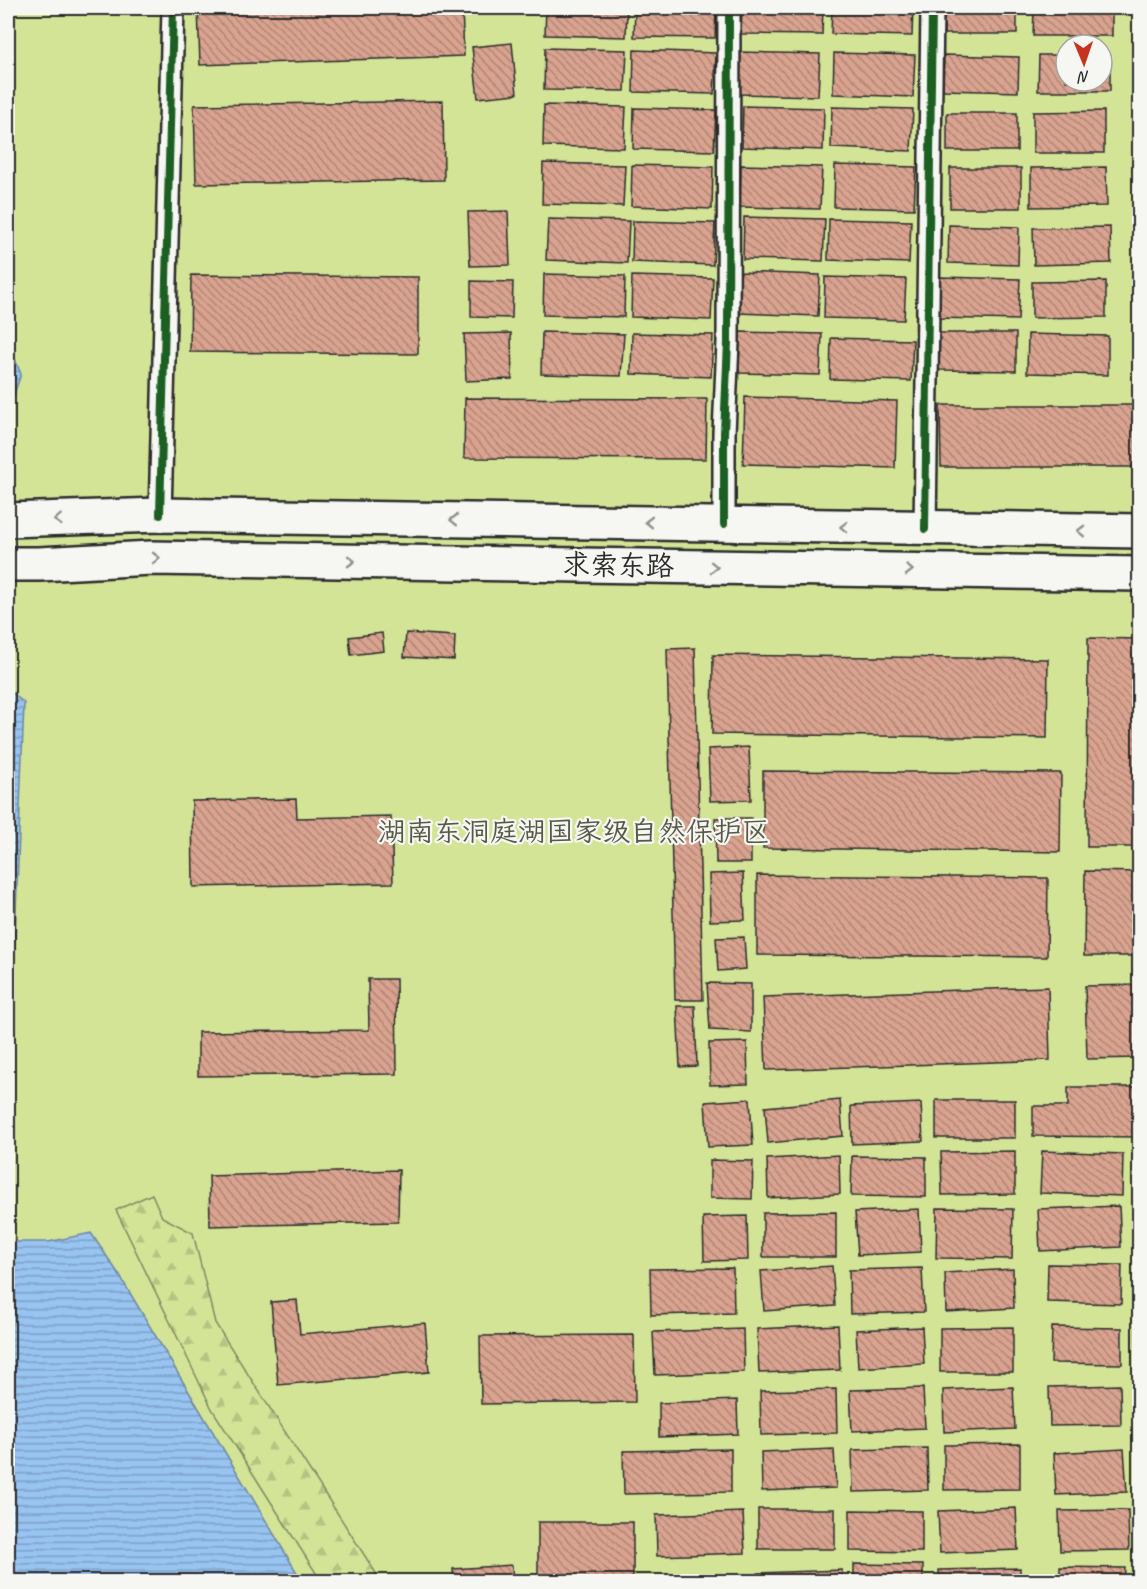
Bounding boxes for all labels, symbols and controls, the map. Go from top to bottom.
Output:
north arrow [1054,33,1114,93]
text: N [1076,67,1090,87]
one-way arrow [53,513,62,526]
one-way arrow [450,513,459,526]
one-way arrow [645,516,654,529]
one-way arrow [840,520,849,533]
one-way arrow [1077,524,1086,537]
street label: 求索东路 [562,547,674,583]
one-way arrow [151,552,160,564]
one-way arrow [346,555,355,567]
one-way arrow [709,561,718,573]
one-way arrow [904,564,913,576]
park label: 湖南东洞庭湖国家级自然保护区 [378,814,770,849]

